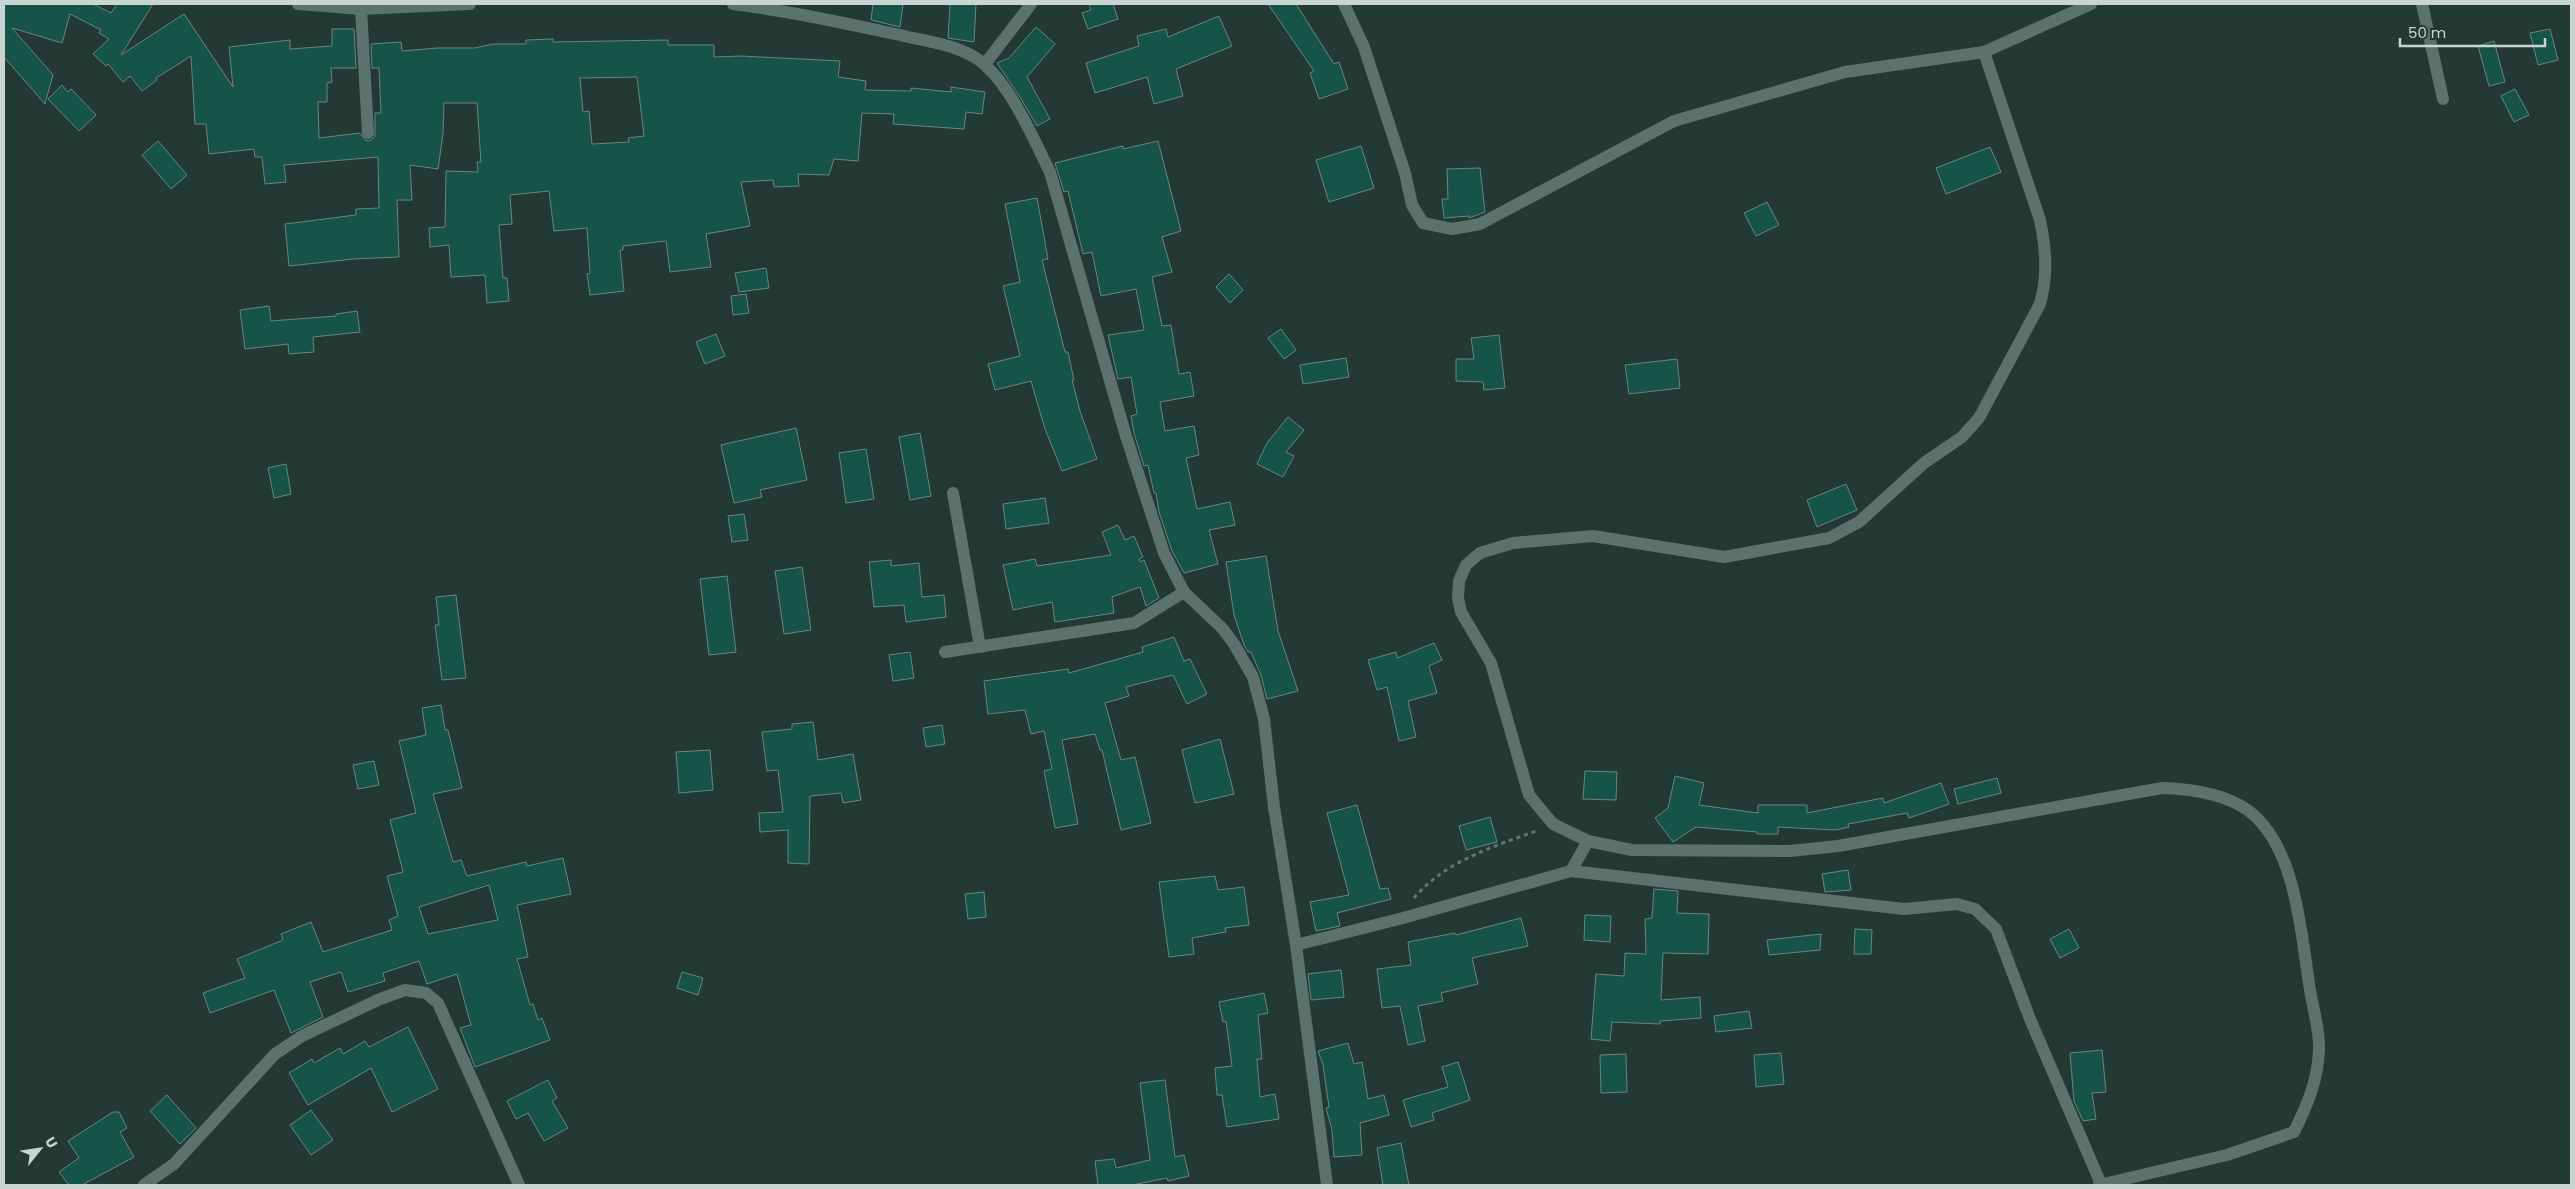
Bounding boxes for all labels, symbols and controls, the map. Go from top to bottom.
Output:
scale bar [2400,15,2545,47]
text: 50 m [2408,22,2446,43]
north arrow [15,1124,65,1174]
text: U [40,1133,62,1152]

